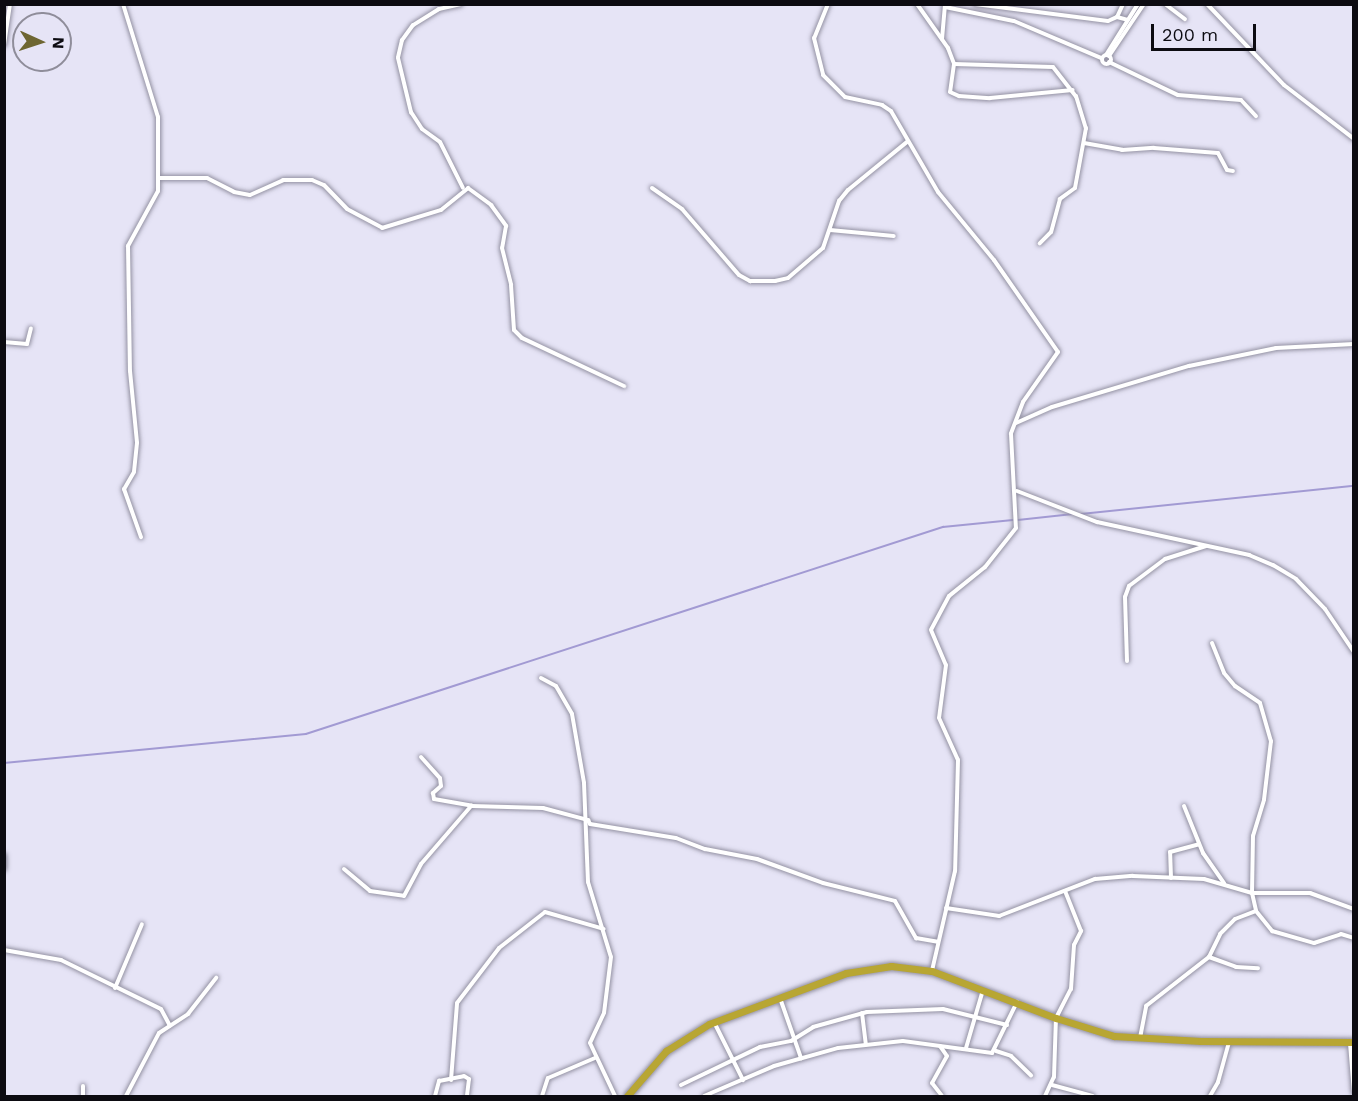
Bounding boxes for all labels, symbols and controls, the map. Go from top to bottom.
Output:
north arrow [12,12,72,72]
scale bar [1154,12,1259,50]
text: 200 m [1162,24,1218,45]
text: N [49,36,68,49]

